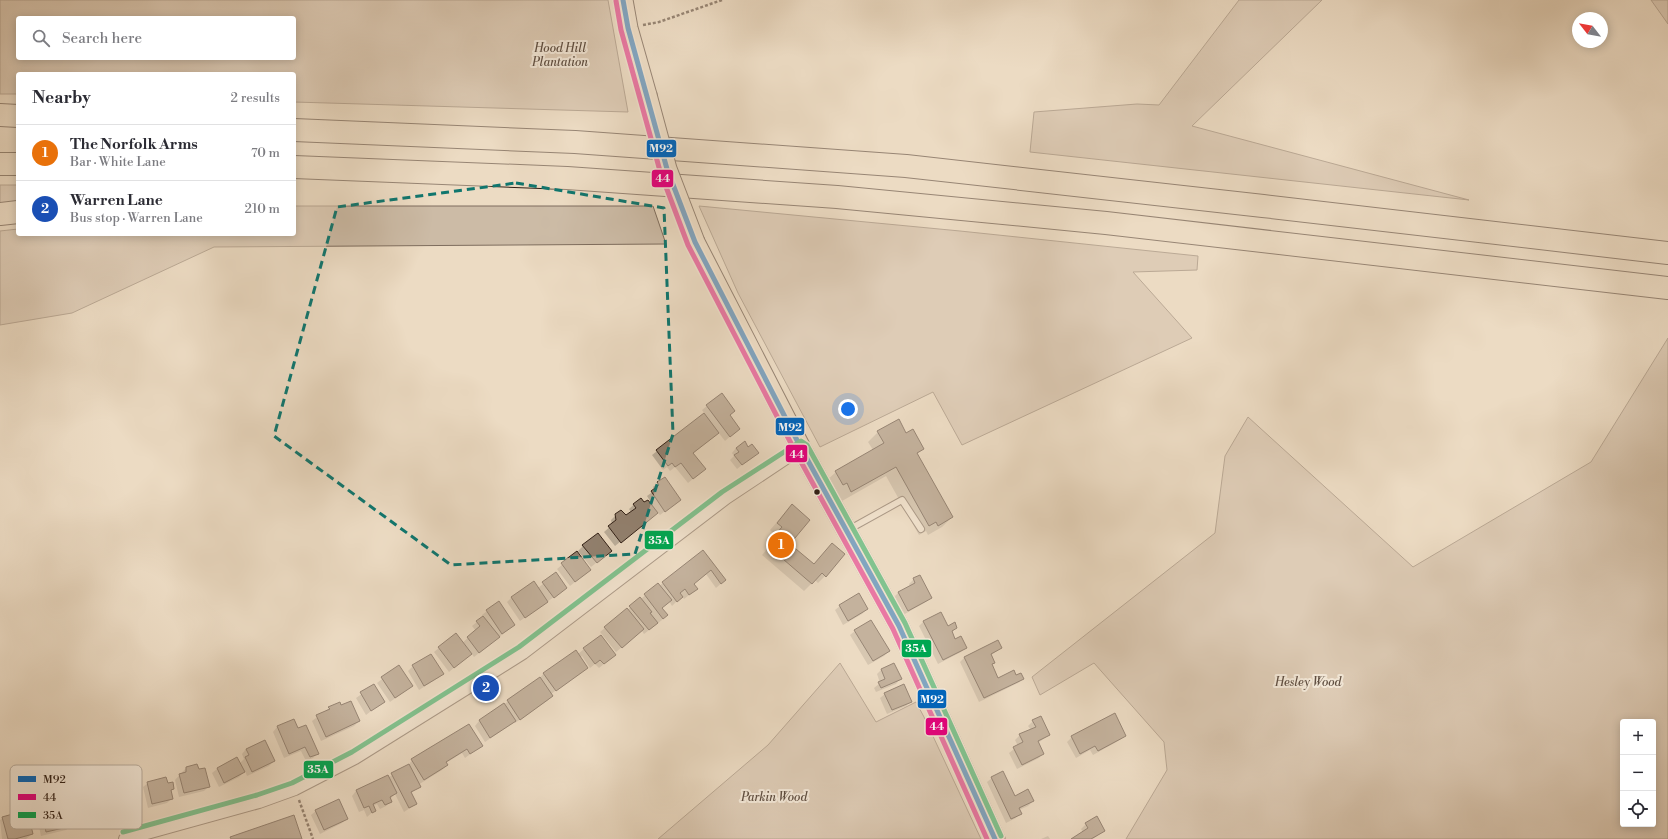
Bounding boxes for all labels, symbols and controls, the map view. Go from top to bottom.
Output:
north arrow [1572,12,1608,48]
search box [16,16,296,60]
icon: search [30,27,52,49]
text: Search here [62,29,142,48]
park label: Hood Hill Plantation [531,41,588,70]
text: Nearby [32,87,91,109]
text: 2 results [231,90,280,106]
text: The Norfolk Arms [70,135,198,154]
line badge: M92 [646,139,677,158]
text: M92 [649,142,673,156]
text: 1 [42,145,48,161]
text: 70 m [251,145,280,161]
text: Bar · White Lane [70,154,166,170]
line badge: 44 [651,169,674,188]
text: 44 [656,172,670,186]
text: Warren Lane [70,191,163,210]
text: 2 [41,201,49,217]
text: 210 m [245,201,280,217]
text: Bus stop · Warren Lane [70,210,203,226]
your location [838,399,858,419]
line badge: M92 [775,417,805,436]
text: M92 [778,421,802,435]
line badge: 44 [785,444,808,463]
text: 44 [790,448,804,462]
unlabelled marker [812,487,822,497]
line badge: 35A [644,530,674,550]
pin: 1 [768,530,794,560]
text: 35A [648,534,671,548]
line badge: 35A [901,639,932,658]
text: 35A [905,642,928,656]
pin: 2 [473,673,499,703]
park label: Hesley Wood [1274,675,1343,690]
line badge: M92 [917,689,947,709]
text: M92 [920,693,944,707]
line badge: 44 [925,717,948,736]
map controls [1620,719,1656,827]
button: + [1620,719,1656,755]
text: 44 [930,720,944,734]
button: − [1620,755,1656,791]
line badge: 35A [303,760,334,779]
text: 35A [307,763,330,777]
legend [10,765,142,829]
text: M92 [43,773,66,787]
park label: Parkin Wood [740,790,808,805]
text: 44 [43,791,57,805]
button: locate [1620,791,1656,827]
text: 35A [43,809,63,823]

